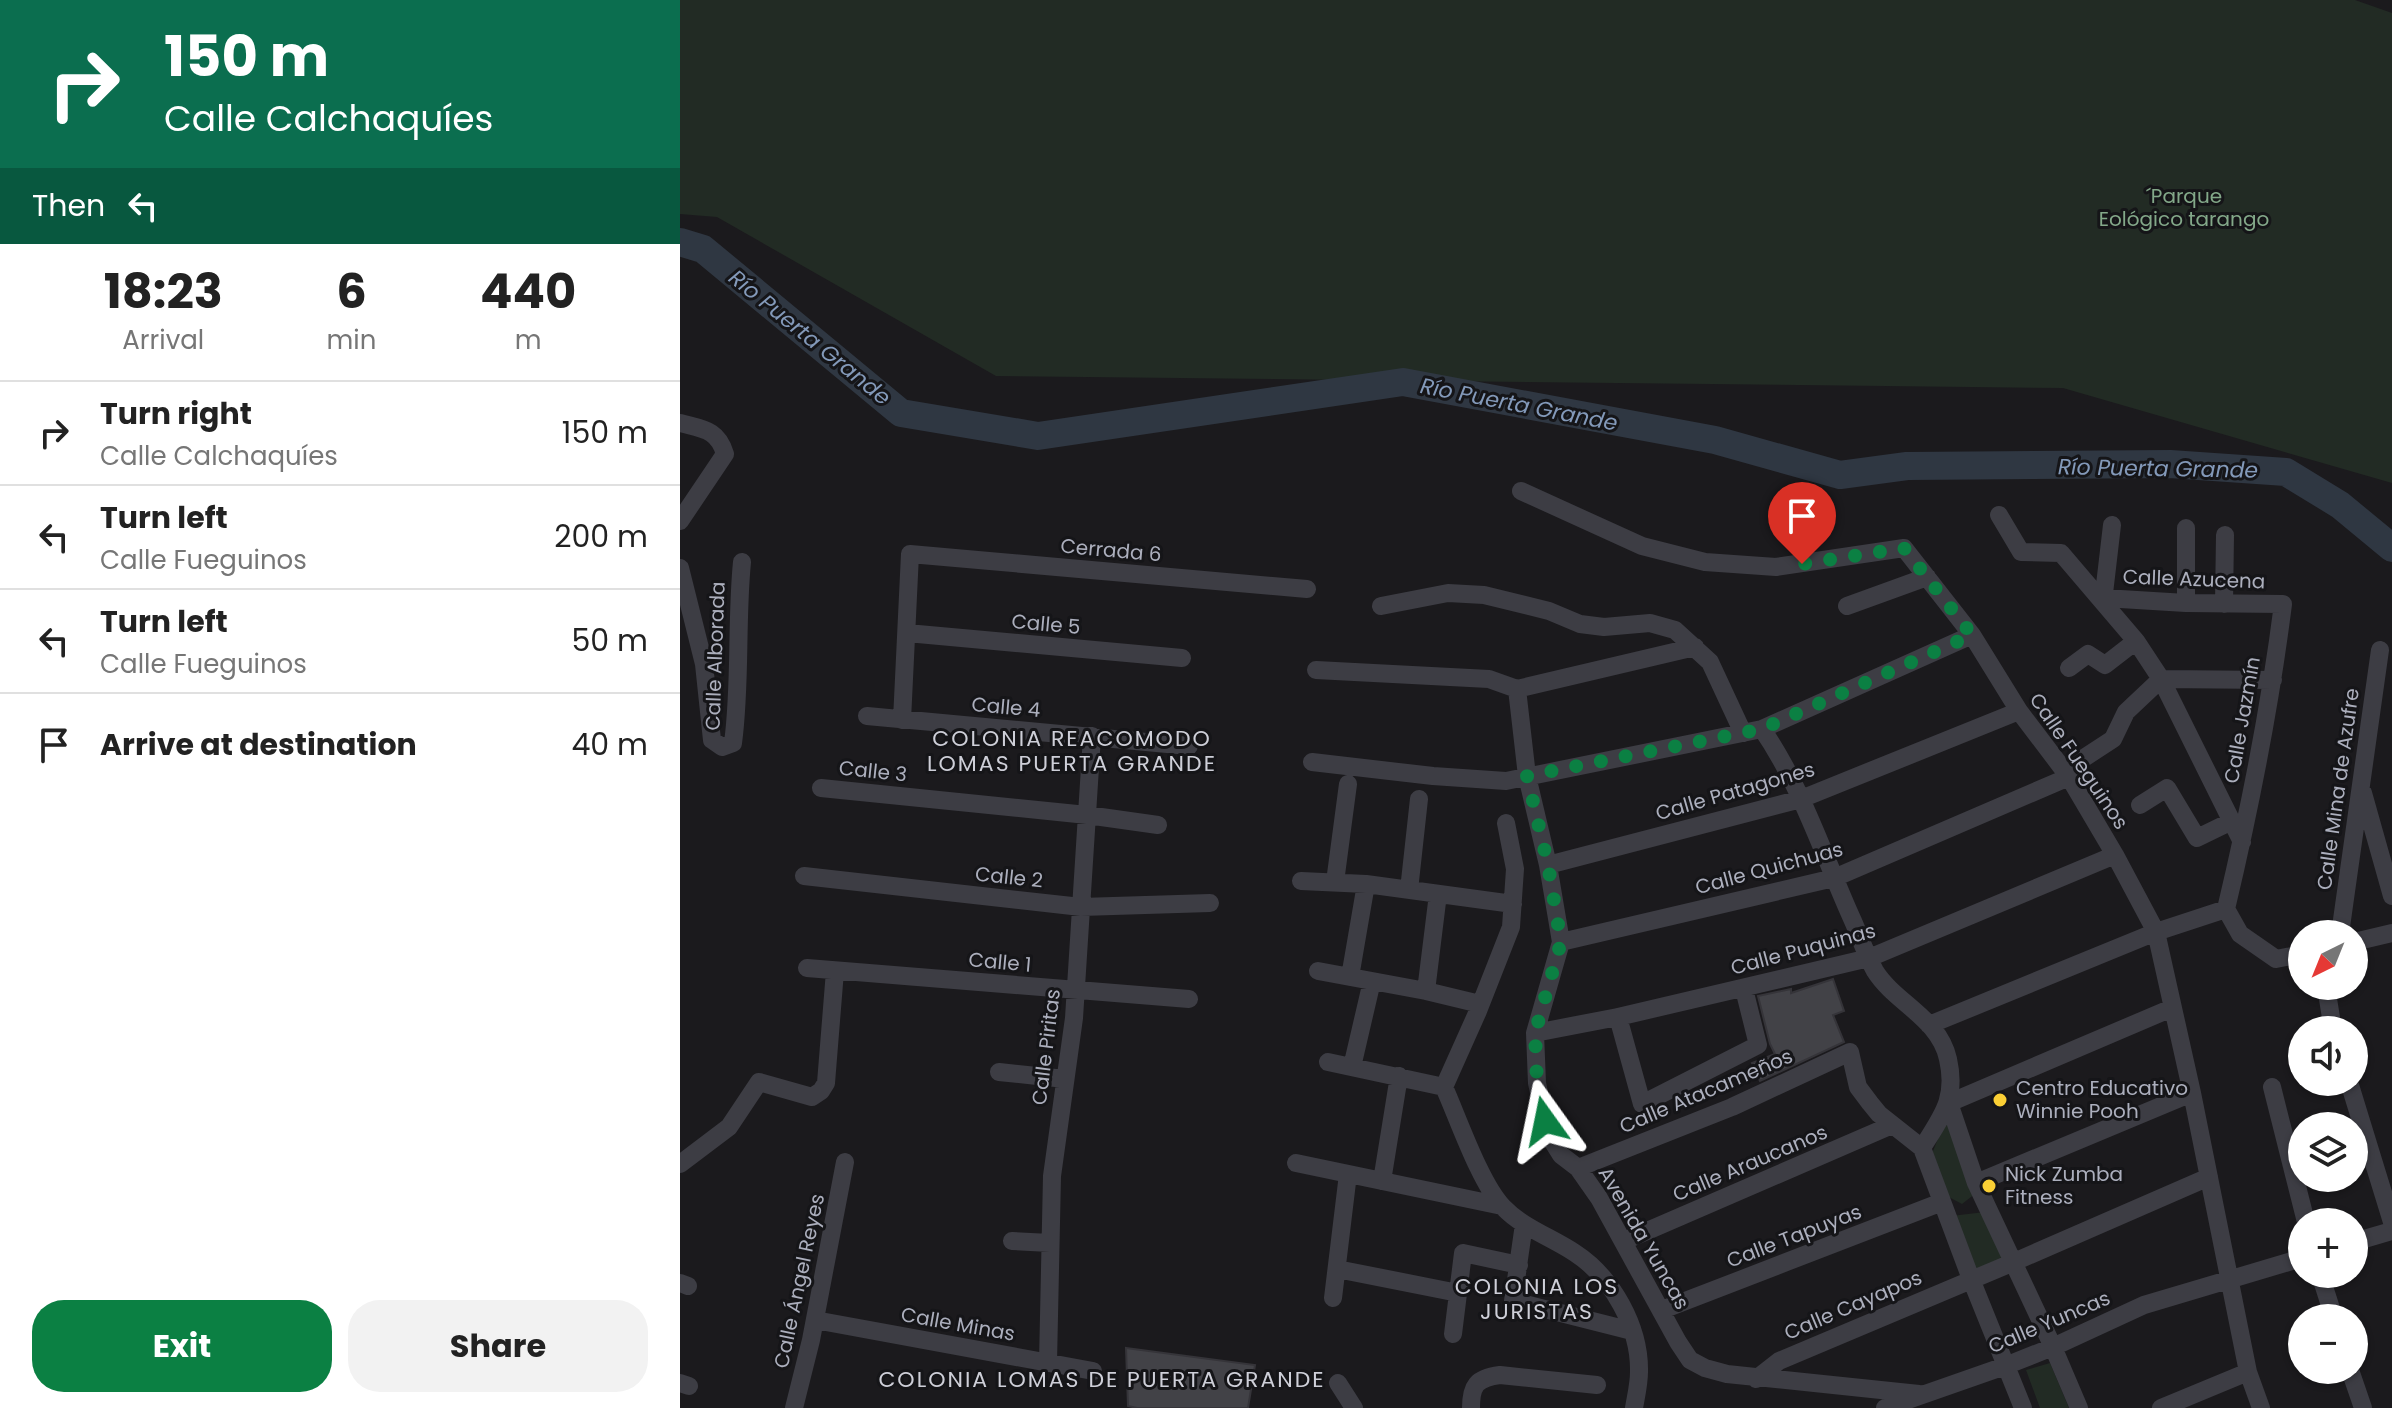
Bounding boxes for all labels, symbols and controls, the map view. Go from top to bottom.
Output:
text: 150 m [164,17,329,96]
icon: right [32,32,136,136]
text: Calle Calchaquíes [164,93,493,144]
park label: ´Parque Eológico tarango [2099,182,2269,233]
text: Then [32,184,105,227]
icon: left [121,184,165,228]
text: 18:23 [104,258,223,325]
text: 6 [336,258,367,325]
text: 440 [480,258,576,325]
water label: Río Puerta Grande [722,262,897,412]
text: Arrival [122,322,204,358]
text: min [327,322,376,358]
text: m [515,322,542,358]
water label: Río Puerta Grande [1418,370,1620,439]
text: Turn right [100,392,252,435]
icon: right [32,411,76,455]
text: 150 m [562,411,648,454]
text: Calle Calchaquíes [100,438,338,474]
water label: Río Puerta Grande [2058,451,2258,486]
pin [1768,482,1836,564]
icon: arrive [1780,494,1824,538]
text: Turn left [100,496,228,539]
icon: left [32,515,76,559]
text: 200 m [554,515,648,558]
street label: Cerrada 6 [1059,532,1163,568]
text: Calle Fueguinos [100,542,307,578]
street label: Calle Azucena [2122,563,2266,595]
street label: Calle Alborada [698,581,732,731]
text: Turn left [100,600,228,643]
street label: Calle 5 [1010,607,1082,641]
icon: left [32,619,76,663]
text: 50 m [571,619,648,662]
text: Calle Fueguinos [100,646,307,682]
street label: Calle Jazmín [2217,654,2267,786]
street label: Calle Mina de Azufre [2310,686,2366,892]
street label: Calle Fueguinos [2023,687,2135,835]
street label: Calle 4 [970,690,1042,724]
icon: arrive [32,723,76,767]
text: Arrive at destination [100,723,417,766]
text: 40 m [571,723,648,766]
district label: COLONIA REACOMODO LOMAS PUERTA GRANDE [927,723,1217,779]
street label: Calle 3 [838,754,908,788]
street label: Calle Patagones [1652,755,1818,827]
street label: Calle Quichuas [1692,835,1846,901]
street label: Calle 2 [974,860,1044,894]
street label: Calle Puquinas [1727,916,1879,982]
north arrow [2288,920,2368,1000]
map controls [2288,920,2368,1384]
street label: Calle 1 [967,945,1033,979]
street label: Calle Piritas [1025,987,1067,1107]
button: sound [2288,1016,2368,1096]
street label: Calle Atacameños [1615,1042,1797,1140]
place label: Centro Educativo Winnie Pooh [2016,1074,2188,1125]
position arrow [1503,1079,1587,1163]
marker: Centro Educativo Winnie Pooh [1991,1091,2009,1109]
button: layers [2288,1112,2368,1192]
street label: Calle Araucanos [1668,1118,1832,1208]
place label: Nick Zumba Fitness [2005,1160,2123,1211]
street label: Avenida Yuncas [1592,1161,1696,1315]
marker: Nick Zumba Fitness [1980,1177,1998,1195]
street label: Calle Ángel Reyes [767,1191,831,1371]
street label: Calle Tapuyas [1723,1197,1865,1275]
button: + [2288,1208,2368,1288]
street label: Calle Cayapos [1780,1263,1926,1347]
district label: COLONIA LOS JURISTAS [1455,1271,1619,1327]
street label: Calle Yuncas [1984,1284,2114,1360]
button: Exit [32,1300,332,1392]
button: Share [348,1300,648,1392]
street label: Calle Minas [899,1300,1017,1348]
button: − [2288,1304,2368,1384]
district label: COLONIA LOMAS DE PUERTA GRANDE [878,1364,1326,1395]

